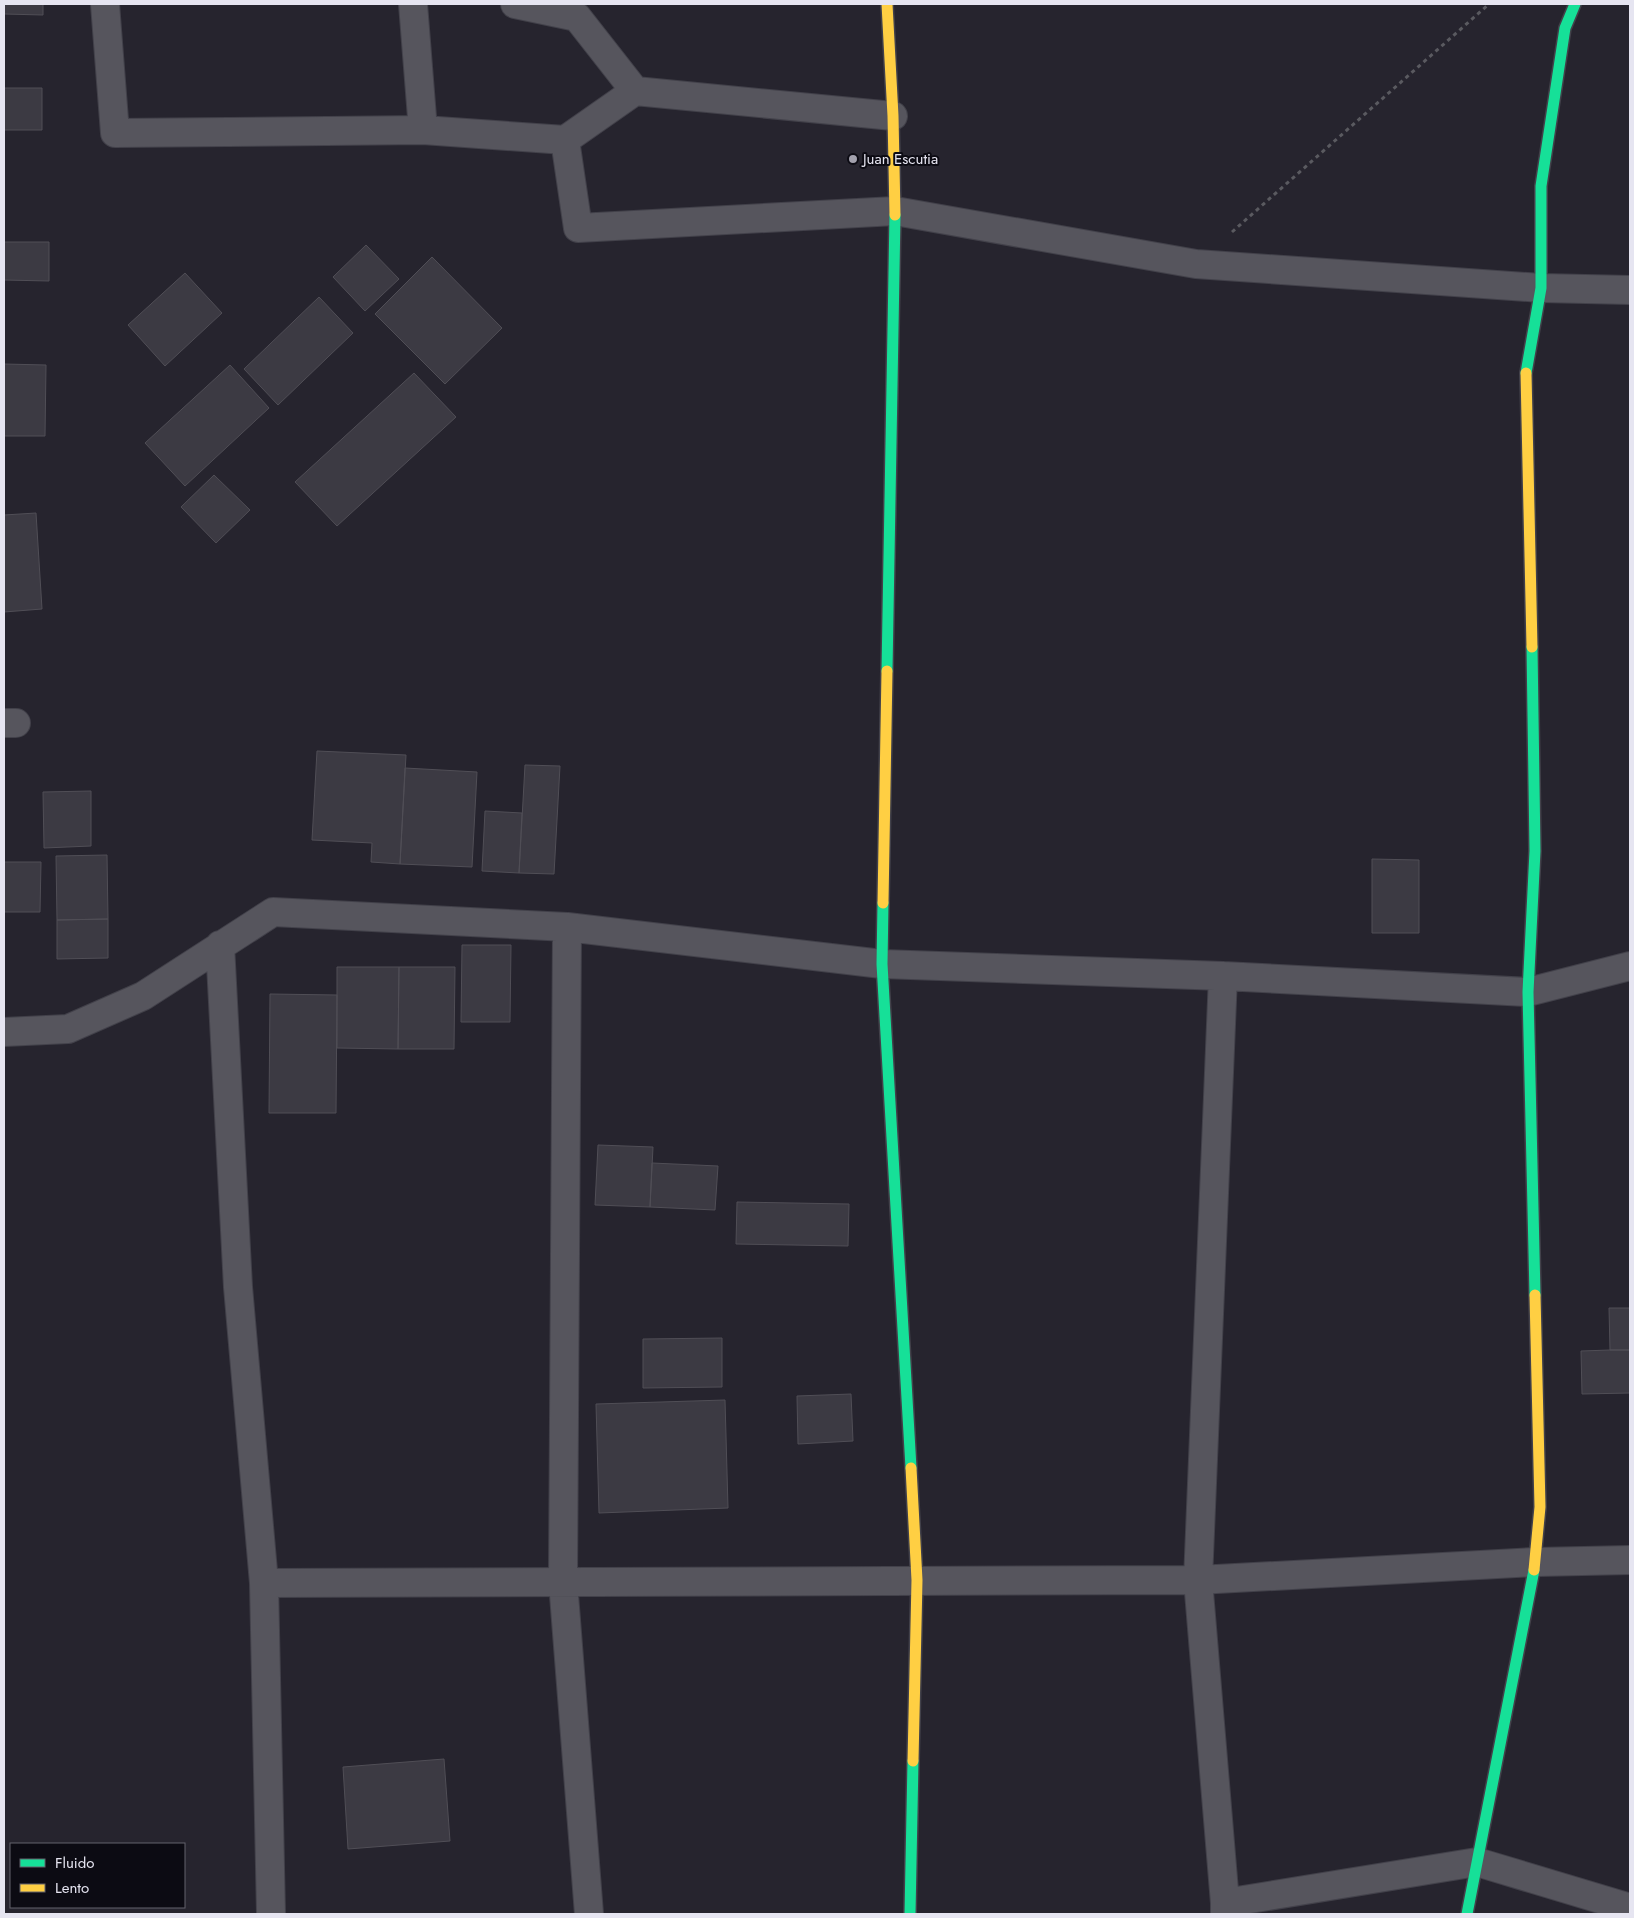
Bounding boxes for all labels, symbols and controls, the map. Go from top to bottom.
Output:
place label: Juan Escutia [861,148,938,170]
marker: Juan Escutia [847,153,859,165]
legend [10,1843,185,1908]
text: Fluido [55,1852,94,1874]
text: Lento [55,1877,89,1899]

